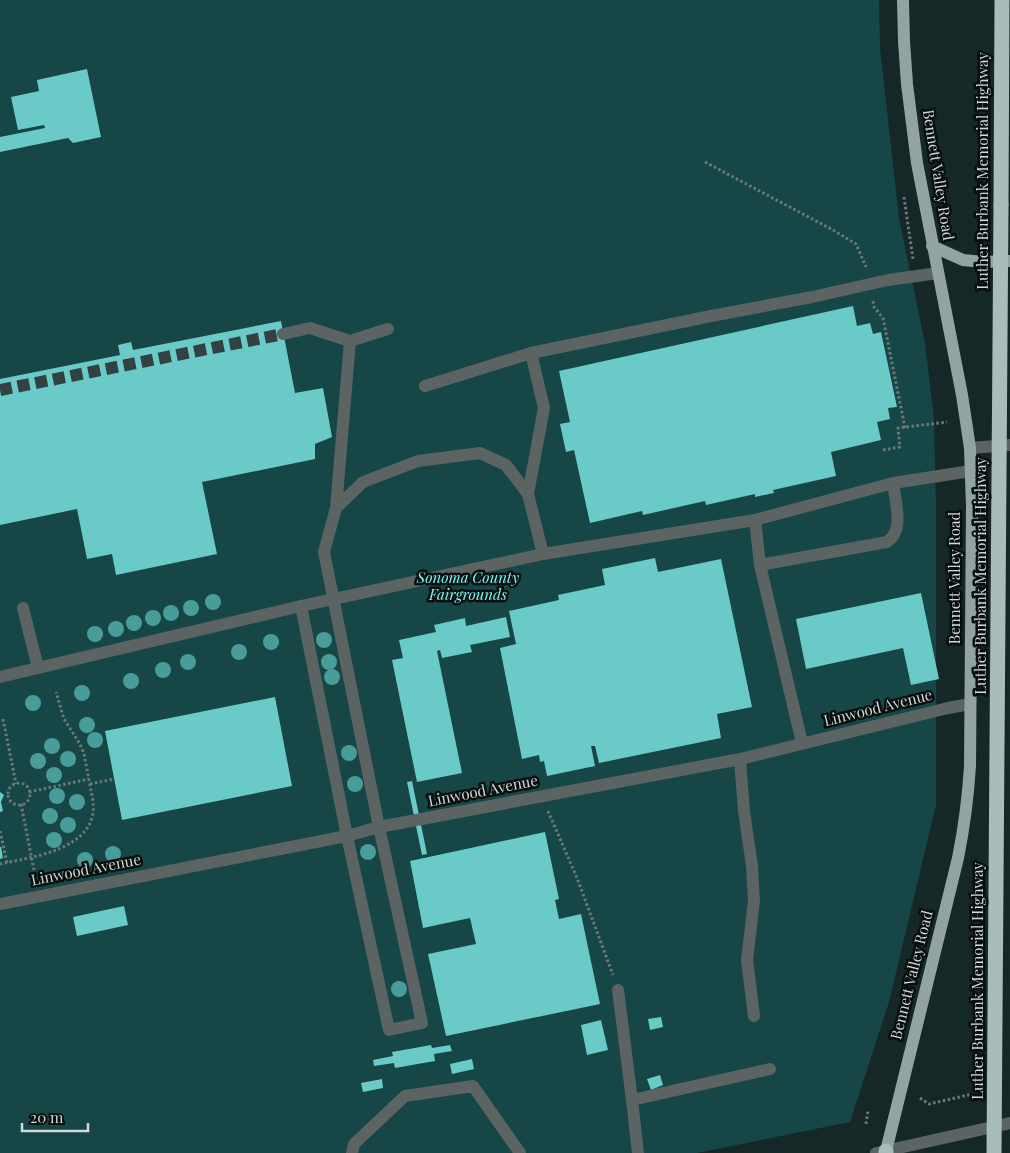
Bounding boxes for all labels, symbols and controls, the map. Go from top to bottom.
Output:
street label: Luther Burbank Memorial Highway [972,52,992,290]
street label: Bennett Valley Road [919,108,959,242]
street label: Luther Burbank Memorial Highway [970,457,990,695]
street label: Bennett Valley Road [944,512,964,644]
park label: Sonoma County Fairgrounds [416,567,519,604]
street label: Linwood Avenue [821,684,934,730]
street label: Linwood Avenue [426,770,539,810]
street label: Linwood Avenue [29,849,142,889]
street label: Luther Burbank Memorial Highway [967,862,987,1100]
street label: Bennett Valley Road [885,908,937,1041]
scale bar [22,1100,89,1132]
text: 20 m [30,1107,64,1127]

